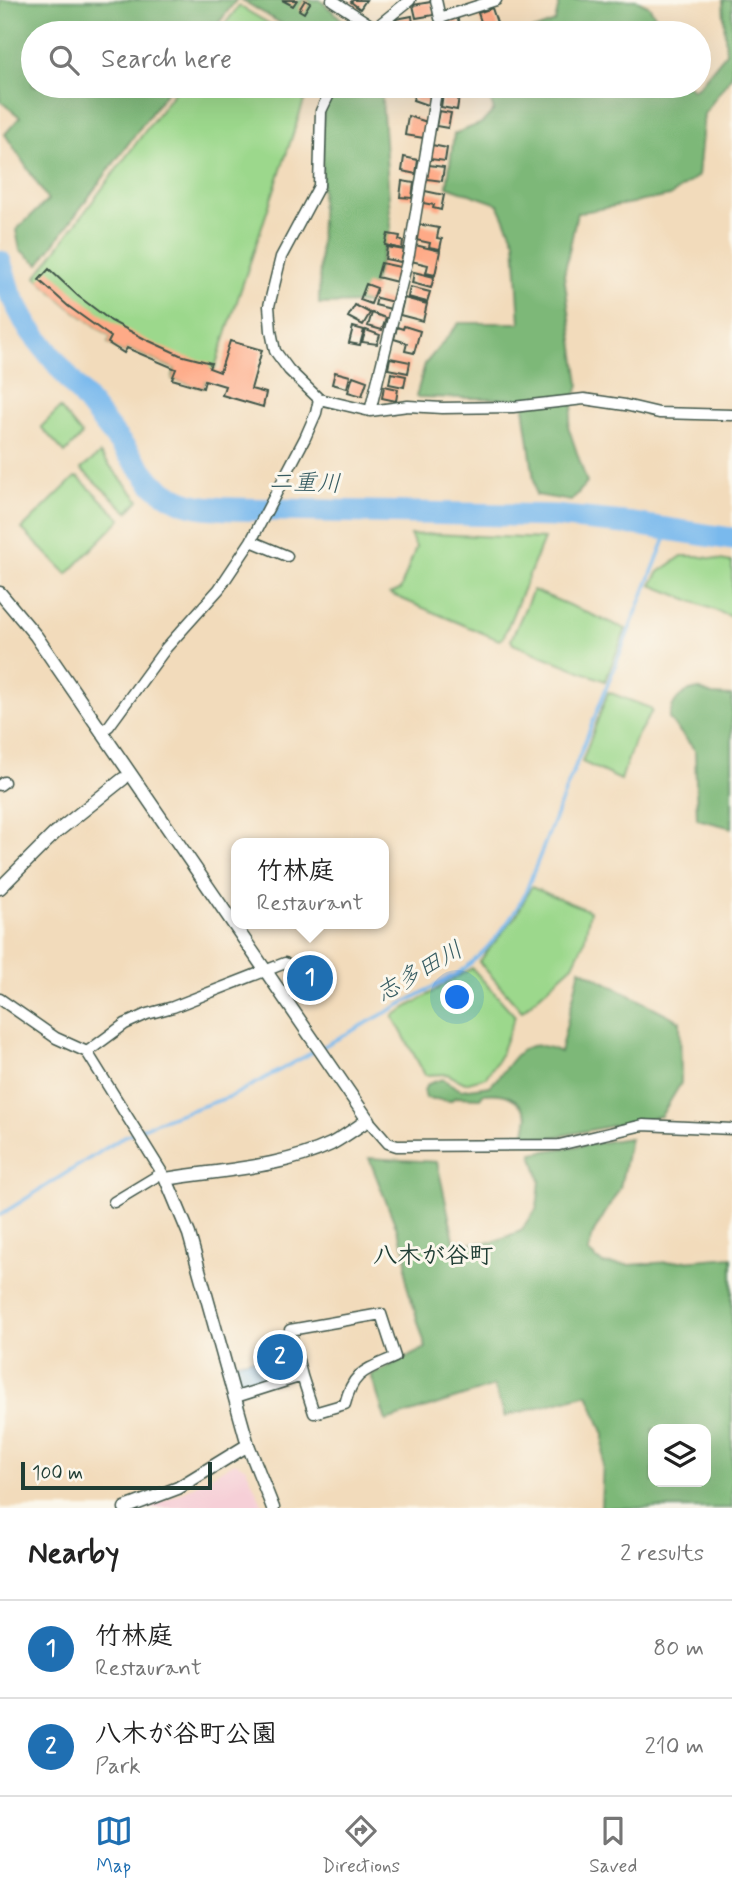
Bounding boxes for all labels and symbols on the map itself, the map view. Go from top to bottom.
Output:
water label: 二重川 [268,467,341,500]
water label: 志多田川 [370,935,469,1010]
pin: 1 [287,952,333,1004]
your location [440,980,474,1014]
district label: 八木が谷町 [373,1241,493,1272]
pin: 2 [257,1331,303,1383]
scale bar [21,1459,212,1491]

